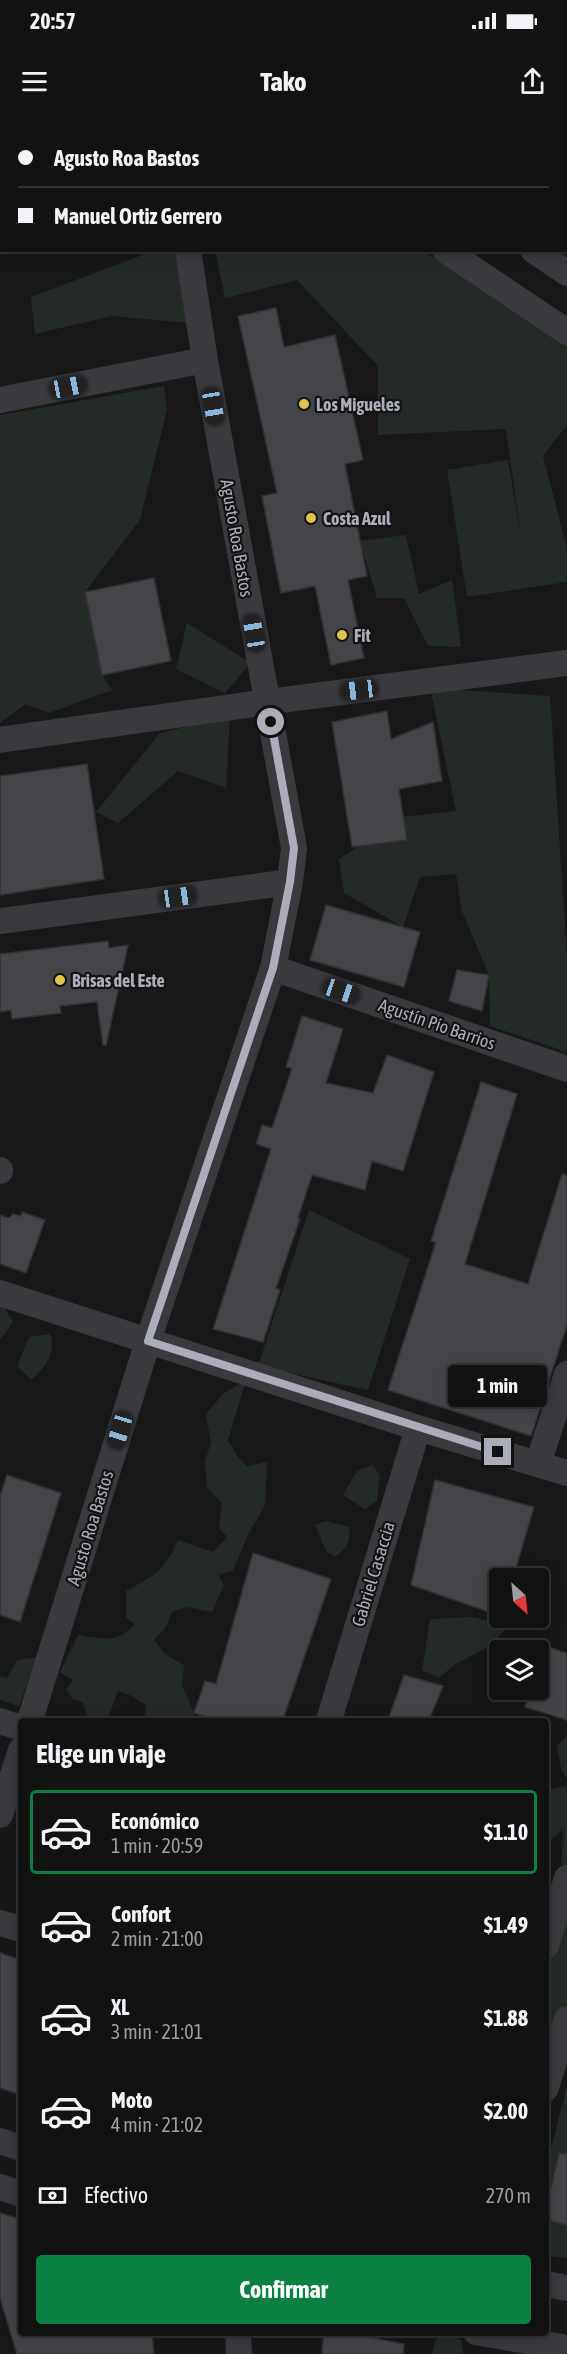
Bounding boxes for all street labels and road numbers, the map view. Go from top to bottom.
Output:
street label: Agusto Roa Bastos [216,478,258,598]
street label: Agustín Pío Barrios [376,994,498,1054]
street label: Agusto Roa Bastos [63,1468,117,1588]
street label: Gabriel Casaccia [347,1519,399,1629]

